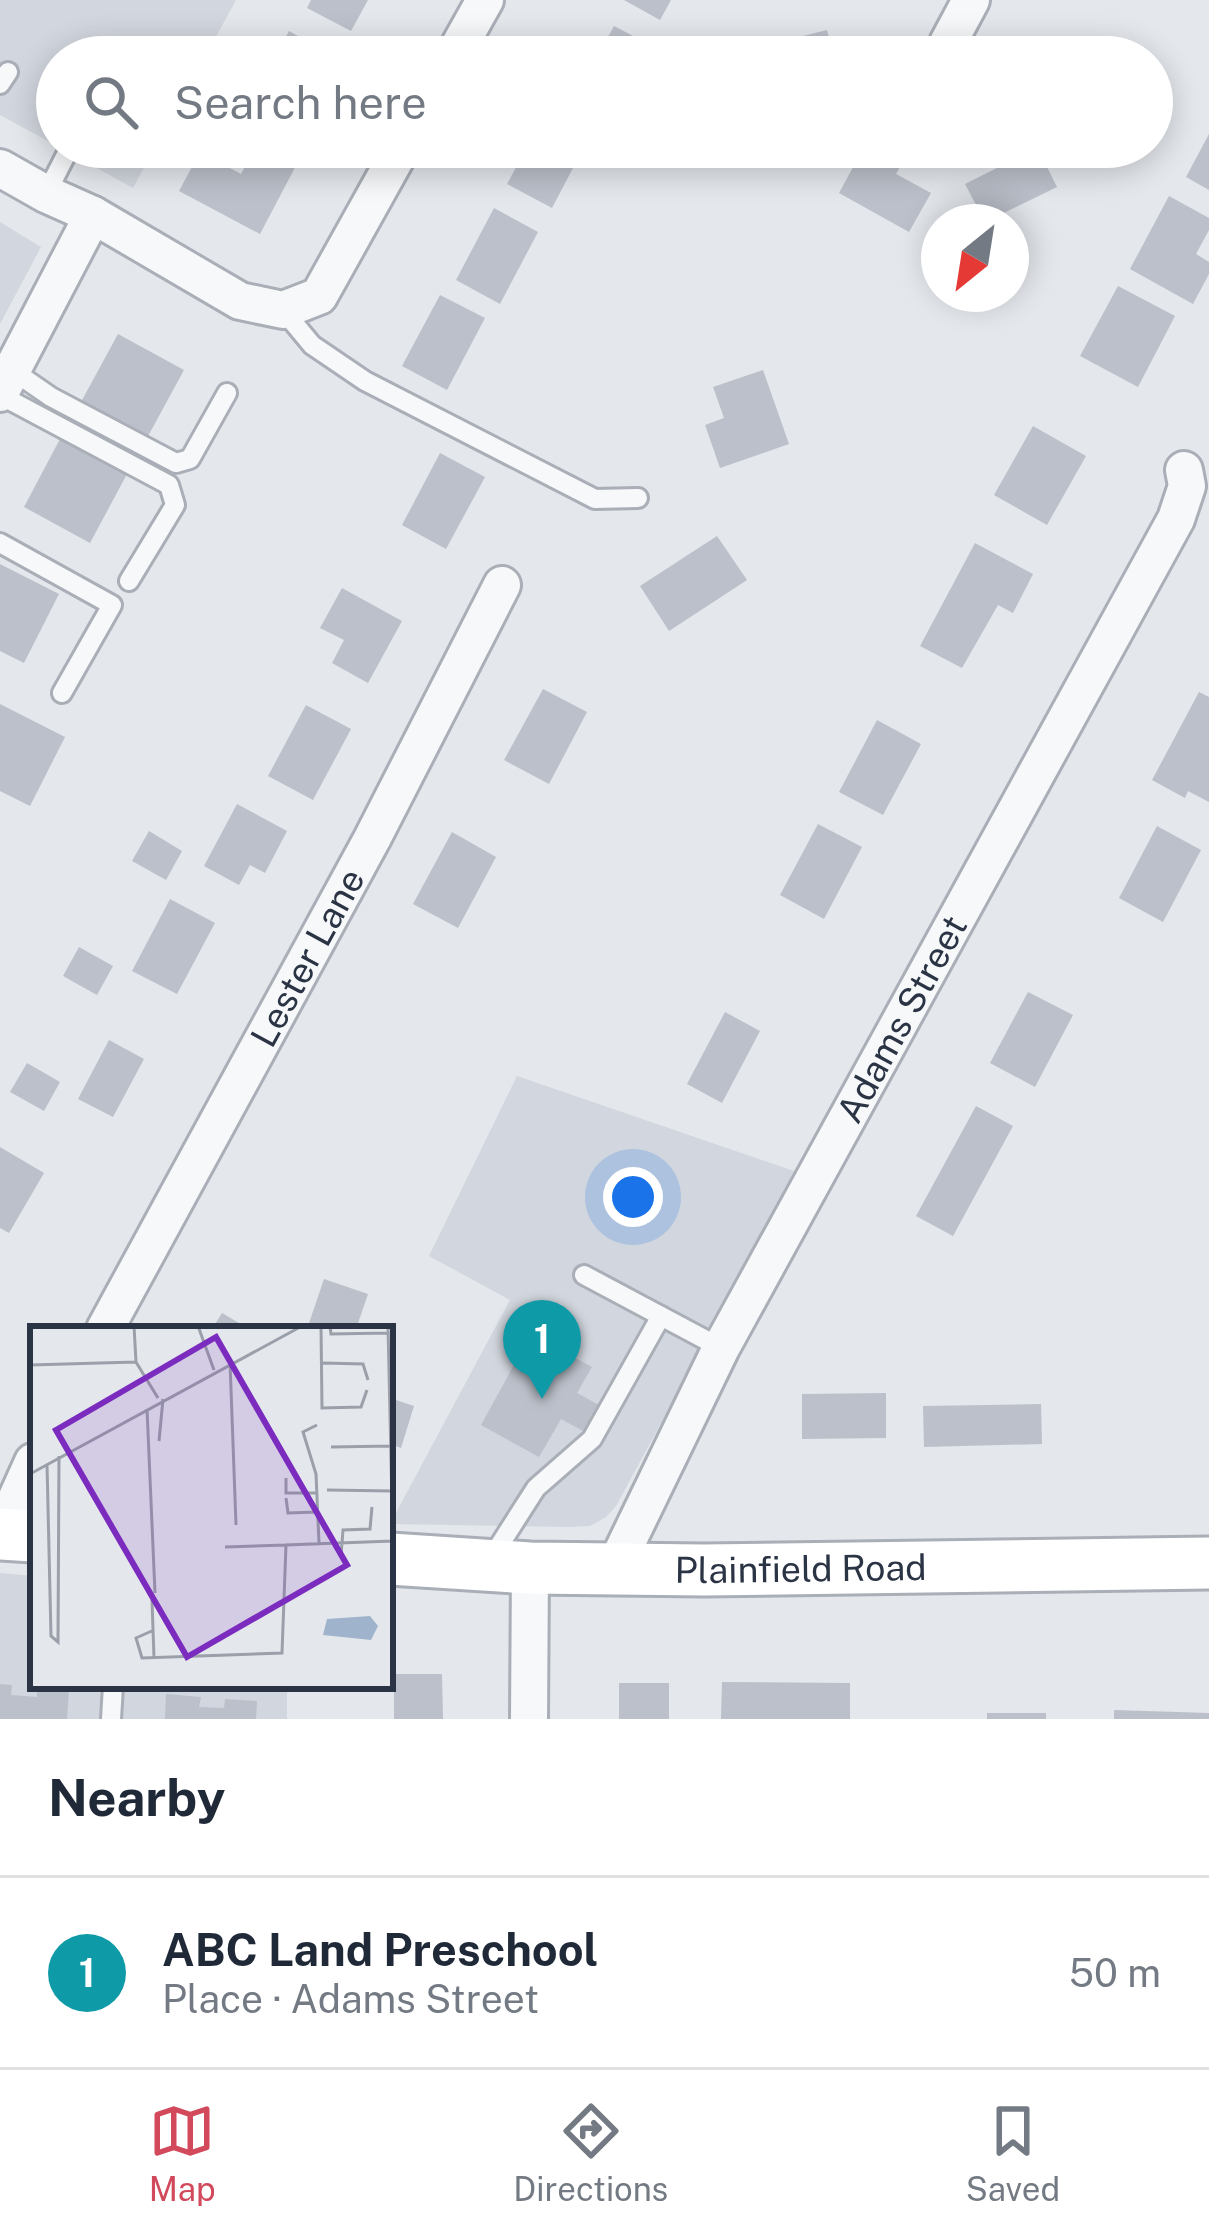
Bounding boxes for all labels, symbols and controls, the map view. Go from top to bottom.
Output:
search box [36,36,1173,168]
icon: search [78,69,144,135]
text: Search here [174,76,427,129]
north arrow [921,204,1029,312]
street label: Lester Lane [242,861,373,1054]
street label: Adams Street [828,908,975,1130]
your location [603,1167,663,1227]
pin: 1 [503,1300,581,1399]
inset map [30,1326,393,1689]
street label: Plainfield Road [675,1546,927,1591]
text: Nearby [48,1768,225,1827]
text: ABC Land Preschool [162,1923,598,1976]
text: 1 [79,1950,95,1996]
text: 50 m [1069,1950,1161,1996]
text: Place · Adams Street [162,1976,539,2022]
tab: Map [149,2098,216,2208]
tab: Directions [513,2098,668,2208]
tab: Saved [966,2098,1060,2208]

